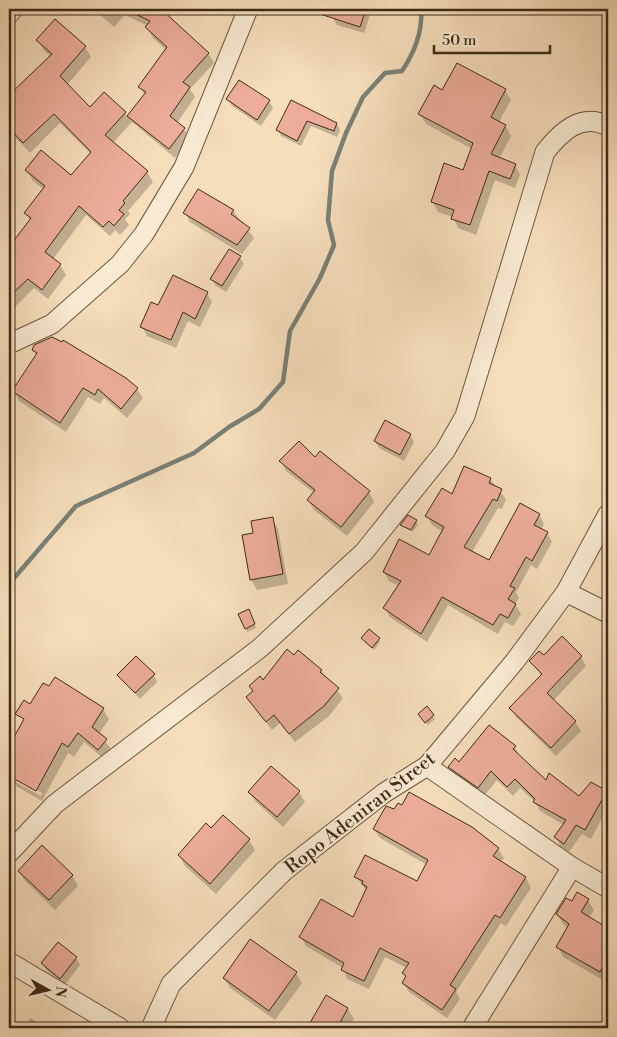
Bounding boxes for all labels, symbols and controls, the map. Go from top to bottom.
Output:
scale bar [434,22,551,54]
text: 50 m [442,31,476,50]
street label: Ropo Adeniran Street [280,747,440,879]
north arrow [22,964,72,1014]
text: N [50,985,70,998]

